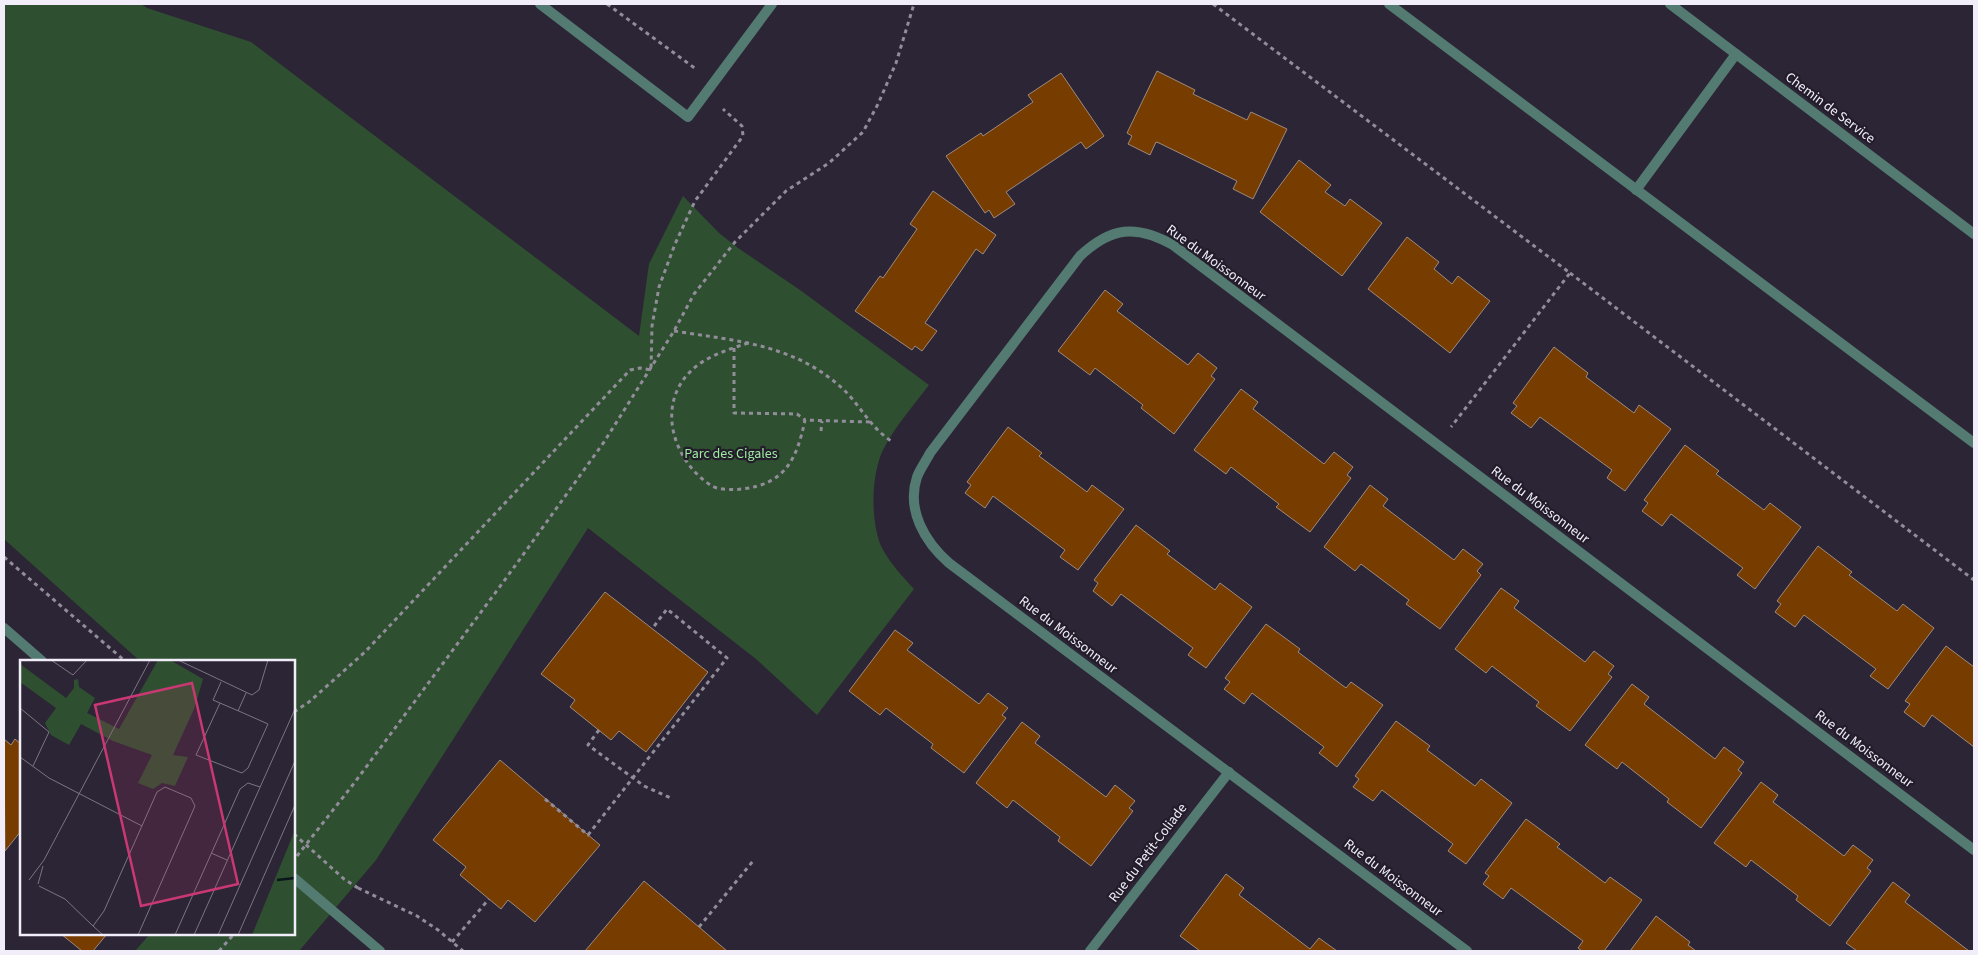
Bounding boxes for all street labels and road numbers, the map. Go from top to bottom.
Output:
street label: Chemin de Service [1781,67,1879,149]
street label: Rue du Moissonneur [1162,220,1270,306]
street label: Rue du Moissonneur [1487,461,1594,549]
street label: Rue du Moissonneur [1015,591,1122,679]
street label: Rue du Moissonneur [1811,705,1918,793]
street label: Rue du Petit-Coliade [1104,799,1192,907]
street label: Rue du Moissonneur [1340,834,1447,922]

